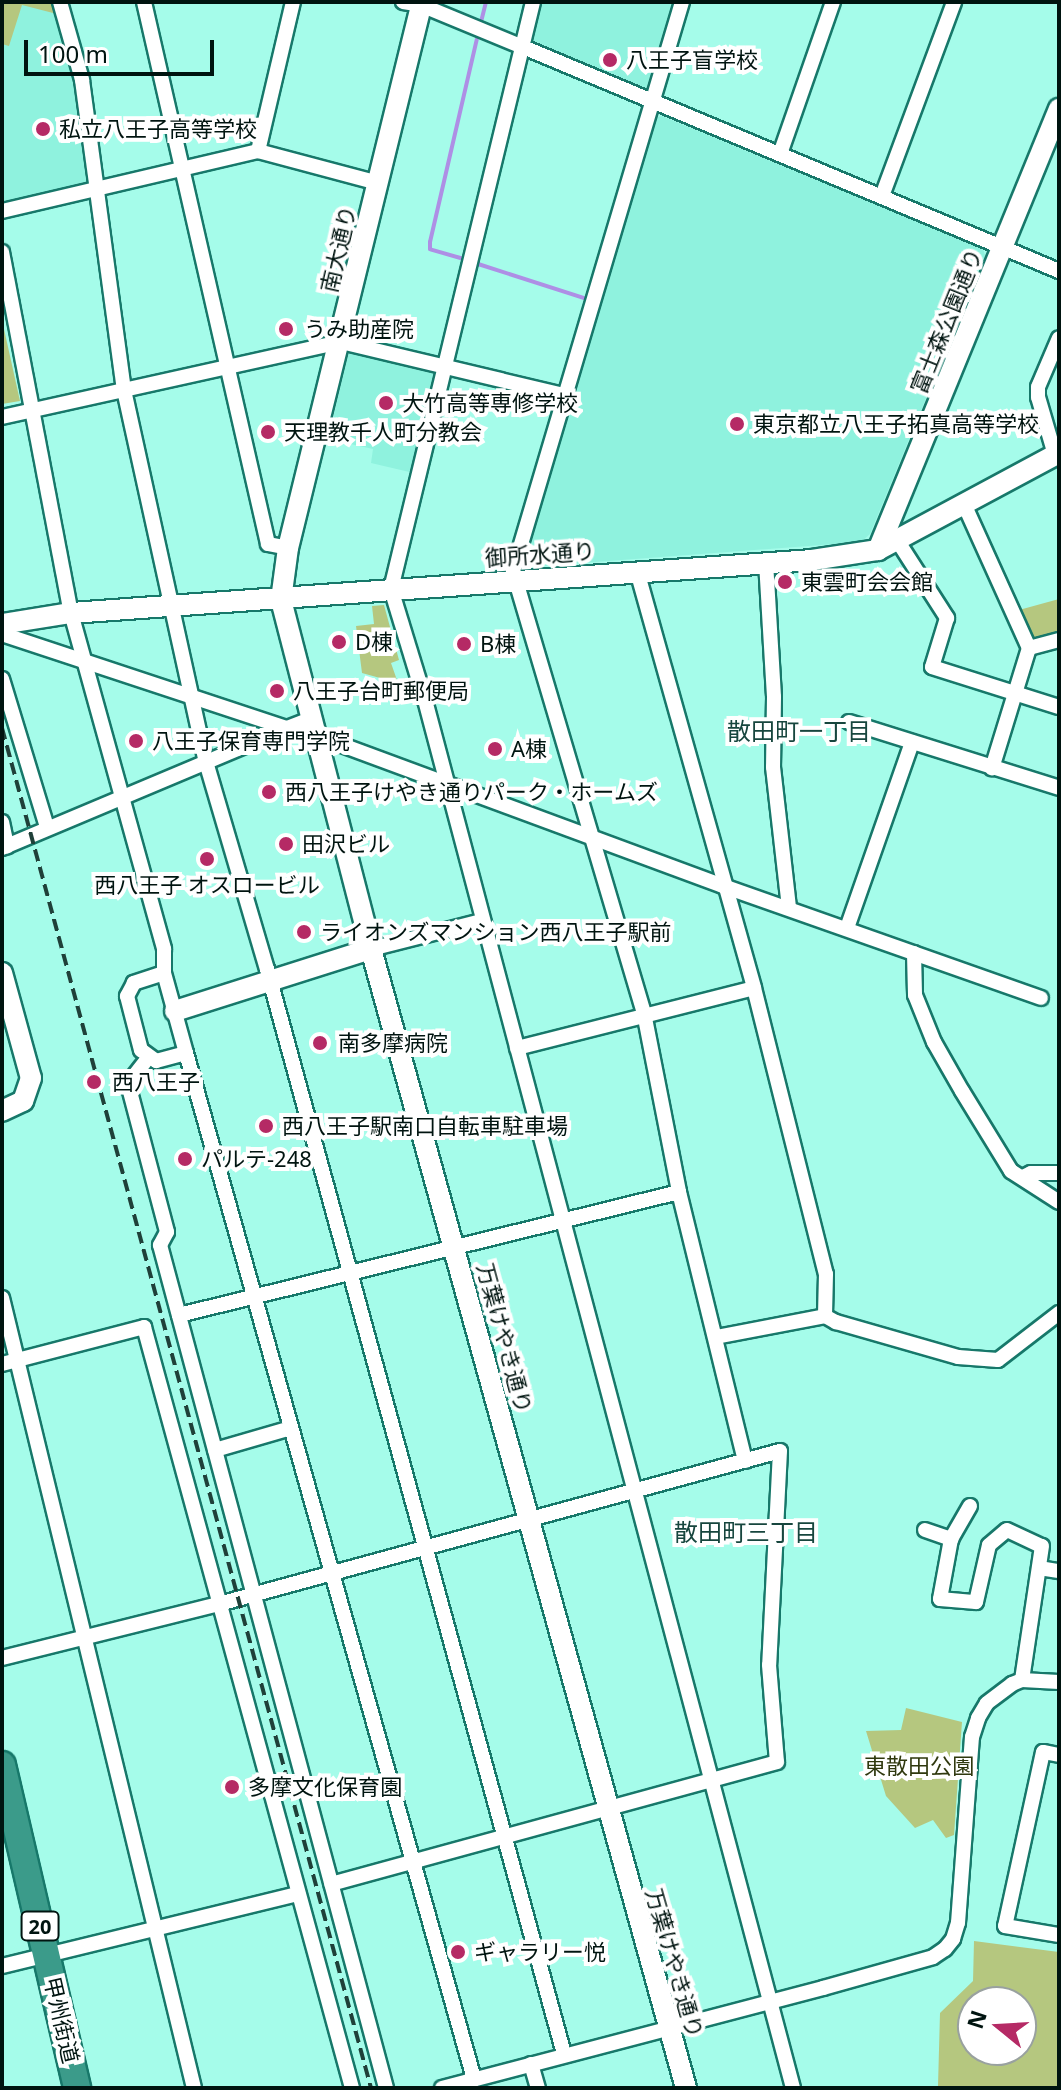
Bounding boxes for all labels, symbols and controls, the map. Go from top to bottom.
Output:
scale bar [28,24,218,74]
text: 100 m [38,37,108,70]
place label: 八王子盲学校 [626,47,758,73]
marker: 八王子盲学校 [601,51,619,69]
place label: 私立八王子高等学校 [59,116,257,142]
marker: 私立八王子高等学校 [34,120,52,138]
street label: 南大通り [315,203,361,295]
street label: 富士森公園通り [905,245,987,397]
place label: うみ助産院 [304,316,414,342]
marker: うみ助産院 [275,318,297,340]
place label: 大竹高等専修学校 [402,390,578,416]
marker: 大竹高等専修学校 [377,394,395,412]
place label: 東京都立八王子拓真高等学校 [753,411,1039,437]
marker: 東京都立八王子拓真高等学校 [728,415,746,433]
place label: 天理教千人町分教会 [284,419,482,445]
marker: 天理教千人町分教会 [259,423,277,441]
street label: 御所水通り [484,537,596,571]
place label: 東雲町会会館 [801,569,933,595]
marker: 東雲町会会館 [776,573,794,591]
place label: D棟 [355,629,393,655]
place label: B棟 [480,631,516,657]
marker: D棟 [330,633,348,651]
marker: B棟 [455,635,473,653]
place label: 八王子台町郵便局 [293,678,469,704]
marker: 八王子台町郵便局 [268,682,286,700]
district label: 散田町一丁目 [727,717,871,745]
place label: 八王子保育専門学院 [152,728,350,754]
marker: 八王子保育専門学院 [127,732,145,750]
place label: A棟 [511,736,547,762]
marker: A棟 [486,740,504,758]
place label: 西八王子けやき通りパーク・ホームズ [285,779,659,805]
marker: 西八王子けやき通りパーク・ホームズ [260,783,278,801]
place label: 田沢ビル [302,831,390,857]
marker: 田沢ビル [277,835,295,853]
marker: 西八王子 オスロービル [198,850,216,868]
place label: 西八王子 オスロービル [94,872,320,898]
place label: ライオンズマンション西八王子駅前 [320,919,672,945]
marker: ライオンズマンション西八王子駅前 [295,923,313,941]
place label: 南多摩病院 [338,1030,448,1056]
marker: 南多摩病院 [309,1032,331,1054]
place label: 西八王子 [112,1069,200,1095]
marker: 西八王子 [83,1071,105,1093]
place label: 西八王子駅南口自転車駐車場 [282,1113,568,1139]
marker: 西八王子駅南口自転車駐車場 [257,1117,275,1135]
place label: パルテ-248 [201,1146,312,1172]
marker: パルテ-248 [176,1150,194,1168]
street label: 万葉けやき通り [472,1260,538,1416]
district label: 散田町三丁目 [674,1518,818,1546]
park label: 東散田公園 [864,1753,974,1779]
place label: 多摩文化保育園 [248,1774,402,1800]
marker: 多摩文化保育園 [223,1778,241,1796]
street label: 万葉けやき通り [641,1885,709,2041]
road number: 20 [20,1910,60,1942]
place label: ギャラリー悦 [474,1939,606,1965]
marker: ギャラリー悦 [449,1943,467,1961]
street label: 甲州街道 [39,1974,85,2066]
north arrow [957,1986,1037,2066]
text: N [959,2006,993,2032]

